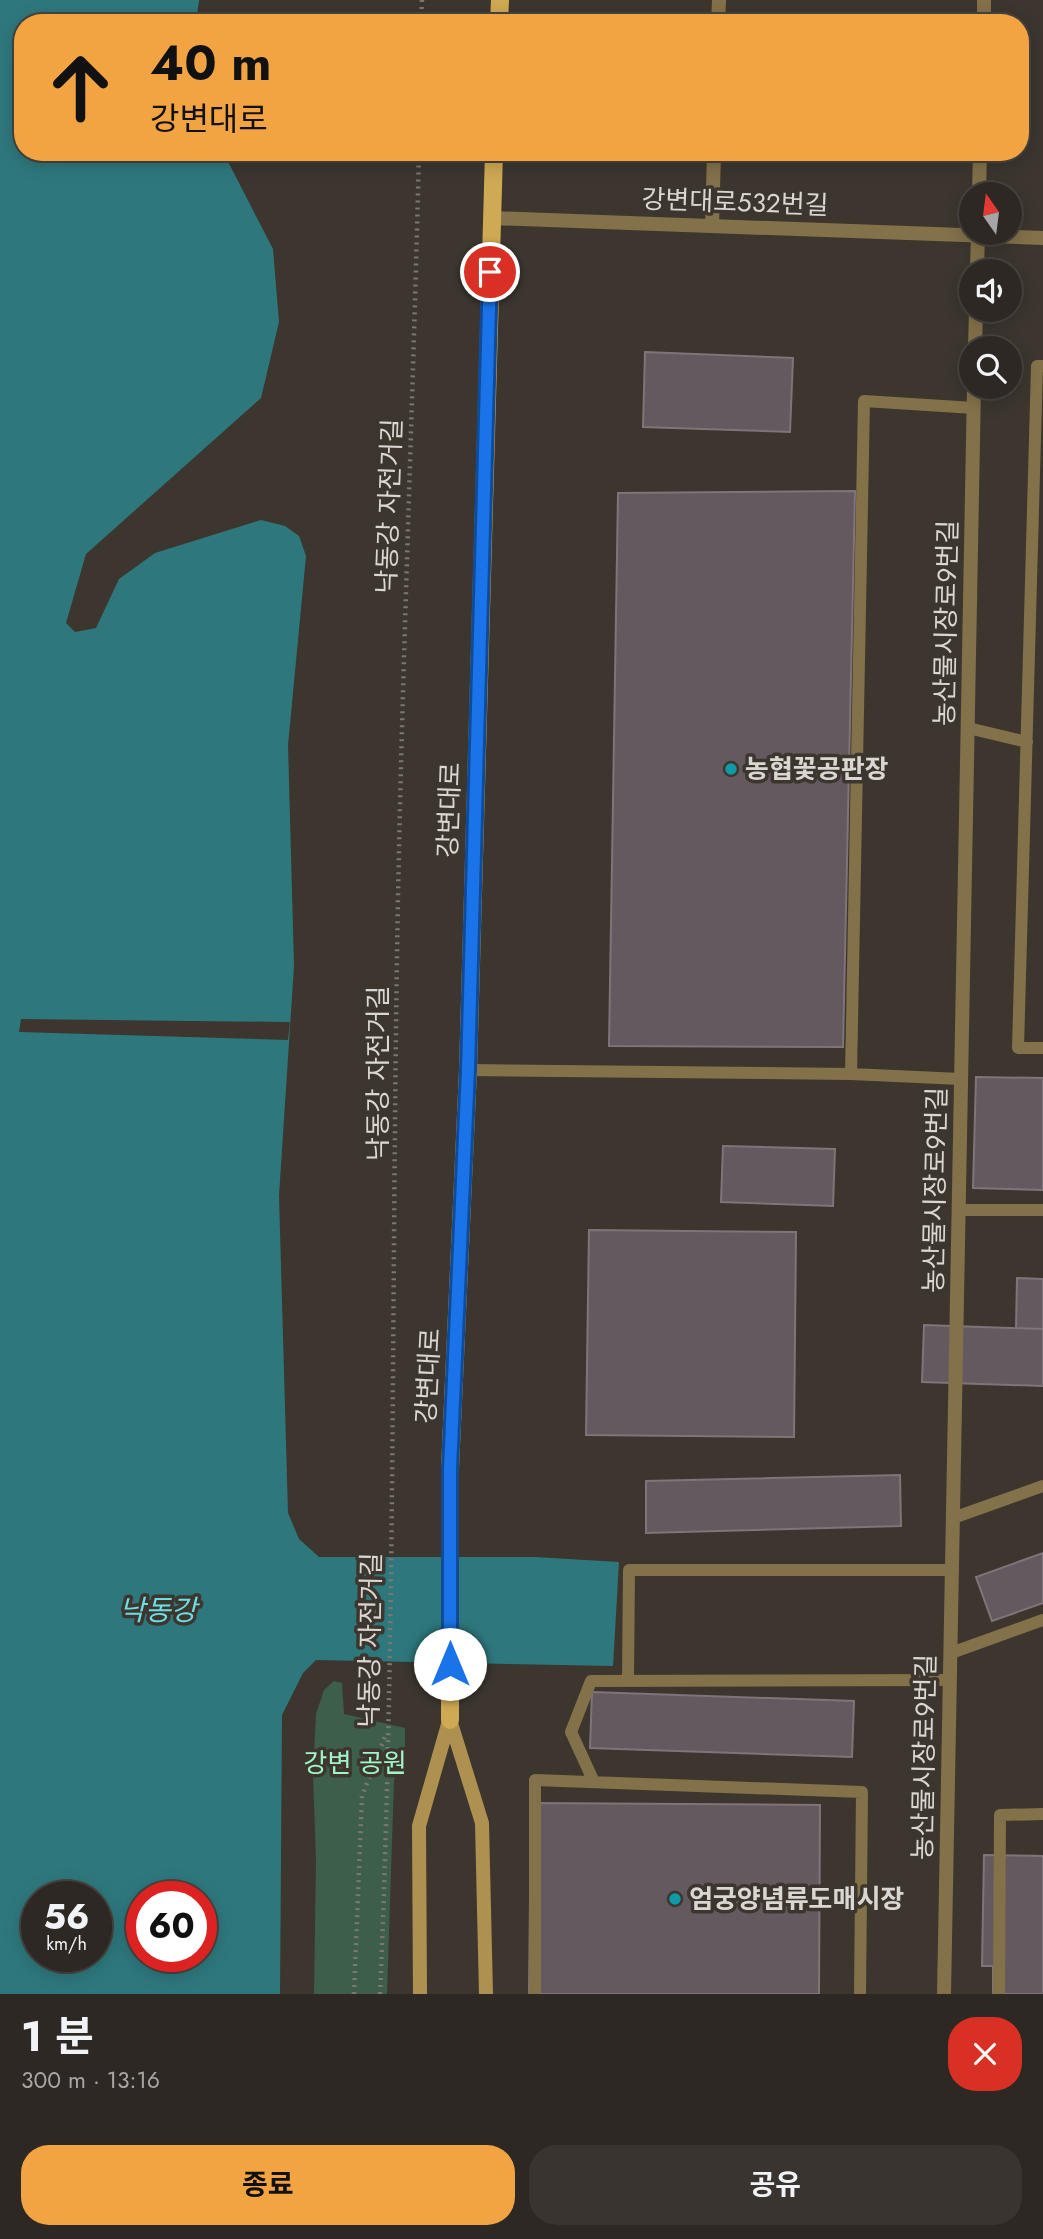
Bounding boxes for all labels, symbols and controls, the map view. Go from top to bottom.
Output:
text: 40 m [150,28,272,98]
icon: ahead [35,42,126,133]
text: 강변대로 [150,96,268,142]
street label: 강변대로532번길 [641,180,829,224]
north arrow [959,182,1022,245]
map controls [959,182,1022,399]
pin [460,242,520,302]
icon: arrive [471,253,509,291]
button: sound [959,259,1022,322]
button: search [959,336,1022,399]
street label: 낙동강 자전거길 [367,418,411,594]
street label: 농산물시장로9번길 [925,520,967,726]
place label: 농협꽃공판장 [745,750,889,788]
marker: 농협꽃공판장 [723,761,739,777]
street label: 강변대로 [428,762,470,858]
street label: 낙동강 자전거길 [359,985,397,1161]
street label: 농산물시장로9번길 [914,1087,956,1293]
street label: 강변대로 [407,1327,449,1425]
street label: 낙동강 자전거길 [349,1552,391,1728]
water label: 낙동강 [119,1590,200,1631]
position arrow [413,1627,487,1701]
street label: 농산물시장로9번길 [903,1654,945,1860]
park label: 강변 공원 [303,1744,407,1782]
place label: 엄궁양념류도매시장 [689,1880,904,1918]
speed limit sign: 60 [126,1881,217,1972]
marker: 엄궁양념류도매시장 [667,1891,683,1907]
text: 56 [44,1892,90,1942]
text: km/h [46,1931,87,1957]
text: 1 분 [21,2006,94,2067]
button: close [948,2017,1022,2091]
text: 300 m · 13:16 [21,2063,160,2097]
button: 종료 [21,2145,515,2225]
button: 공유 [529,2145,1022,2225]

